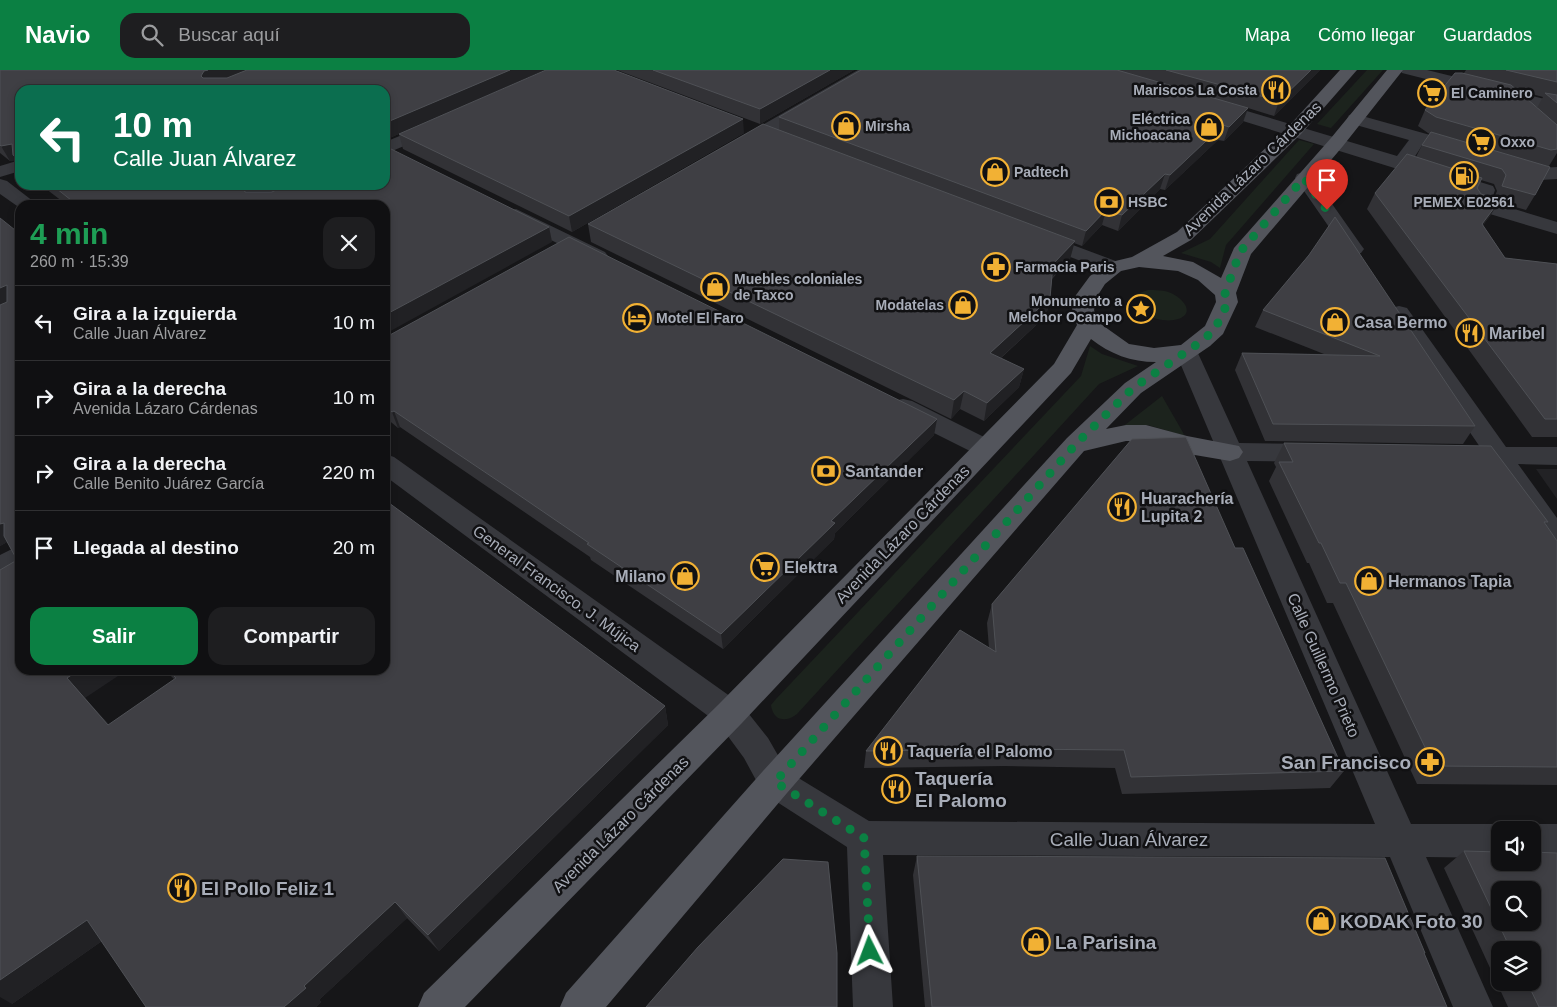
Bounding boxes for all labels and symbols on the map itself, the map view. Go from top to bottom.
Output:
restaurant icon: Mariscos La Costa [1261,75,1291,105]
supermarket icon: El Caminero [1417,78,1447,108]
place label: Mariscos La Costa [1133,82,1257,98]
place label: El Caminero [1451,85,1533,101]
street label: Avenida Lázaro Cárdenas [1180,98,1325,239]
shop icon: Mirsha [831,111,861,141]
place label: Eléctrica Michoacana [1110,111,1190,143]
shop icon: Eléctrica Michoacana [1194,112,1224,142]
place label: Mirsha [865,118,910,134]
supermarket icon: Oxxo [1466,127,1496,157]
place label: Oxxo [1500,134,1535,150]
shop icon: Padtech [980,157,1010,187]
pin [1306,159,1348,210]
fuel station icon: PEMEX E02561 [1449,161,1479,191]
place label: Padtech [1014,164,1068,180]
bank icon: HSBC [1094,187,1124,217]
place label: HSBC [1128,194,1168,210]
place label: PEMEX E02561 [1413,194,1515,210]
pharmacy icon: Farmacia Paris [981,252,1011,282]
place label: Farmacia Paris [1015,259,1115,275]
place label: Muebles coloniales de Taxco [734,271,863,303]
shop icon: Muebles coloniales de Taxco [700,272,730,302]
shop icon: Modatelas [948,290,978,320]
place label: Monumento a Melchor Ocampo [1008,293,1122,325]
place icon: Monumento a Melchor Ocampo [1126,294,1156,324]
place label: Modatelas [876,297,944,313]
hotel icon: Motel El Faro [622,303,652,333]
shop icon: Casa Bermo [1320,307,1350,337]
place label: Motel El Faro [656,310,744,326]
place label: Casa Bermo [1354,314,1448,331]
restaurant icon: Maribel [1455,318,1485,348]
place label: Maribel [1489,325,1545,342]
bank icon: Santander [811,456,841,486]
street label: Avenida Lázaro Cárdenas [832,462,973,607]
place label: Santander [845,463,923,480]
place label: Huarachería Lupita 2 [1141,490,1234,525]
restaurant icon: Huarachería Lupita 2 [1107,492,1137,522]
street label: General Francisco. J. Mújica [470,522,644,655]
supermarket icon: Elektra [750,552,780,582]
place label: Elektra [784,559,837,576]
shop icon: Milano [670,561,700,591]
shop icon: Hermanos Tapia [1354,566,1384,596]
place label: Milano [615,568,666,585]
place label: Hermanos Tapia [1388,573,1511,590]
street label: Calle Guillermo Prieto [1284,591,1363,740]
restaurant icon: Taquería el Palomo [873,736,903,766]
place label: Taquería el Palomo [907,743,1053,760]
pharmacy icon: San Francisco [1415,747,1445,777]
place label: San Francisco [1281,752,1411,773]
street label: Avenida Lázaro Cárdenas [549,753,692,896]
place label: Taquería El Palomo [915,768,1007,811]
restaurant icon: Taquería El Palomo [881,774,911,804]
street label: Calle Juan Álvarez [1050,829,1208,850]
restaurant icon: El Pollo Feliz 1 [167,873,197,903]
place label: El Pollo Feliz 1 [201,878,334,899]
shop icon: KODAK Foto 30 [1306,906,1336,936]
place label: KODAK Foto 30 [1340,911,1483,932]
position arrow [843,924,895,976]
shop icon: La Parisina [1021,927,1051,957]
place label: La Parisina [1055,932,1157,953]

